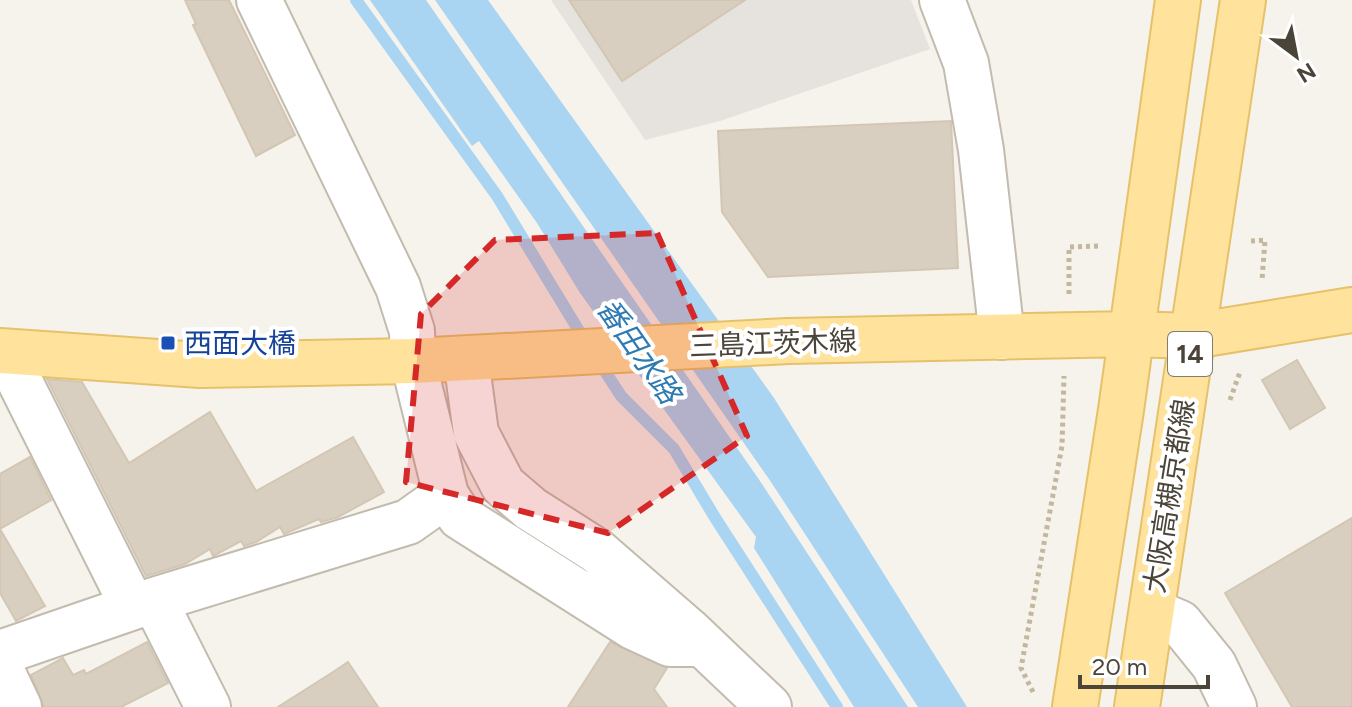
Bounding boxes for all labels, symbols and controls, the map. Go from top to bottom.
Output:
north arrow [1256,16,1336,96]
text: N [1292,57,1321,88]
water label: 番田水路 [589,291,690,413]
street label: 三島江茨木線 [688,323,858,363]
place label: 西面大橋 [184,326,296,360]
road number: 14 [1168,332,1212,376]
marker: 西面大橋 [159,334,177,352]
street label: 大阪高槻京都線 [1137,397,1201,595]
scale bar [1080,639,1208,689]
text: 20 m [1092,652,1147,681]

